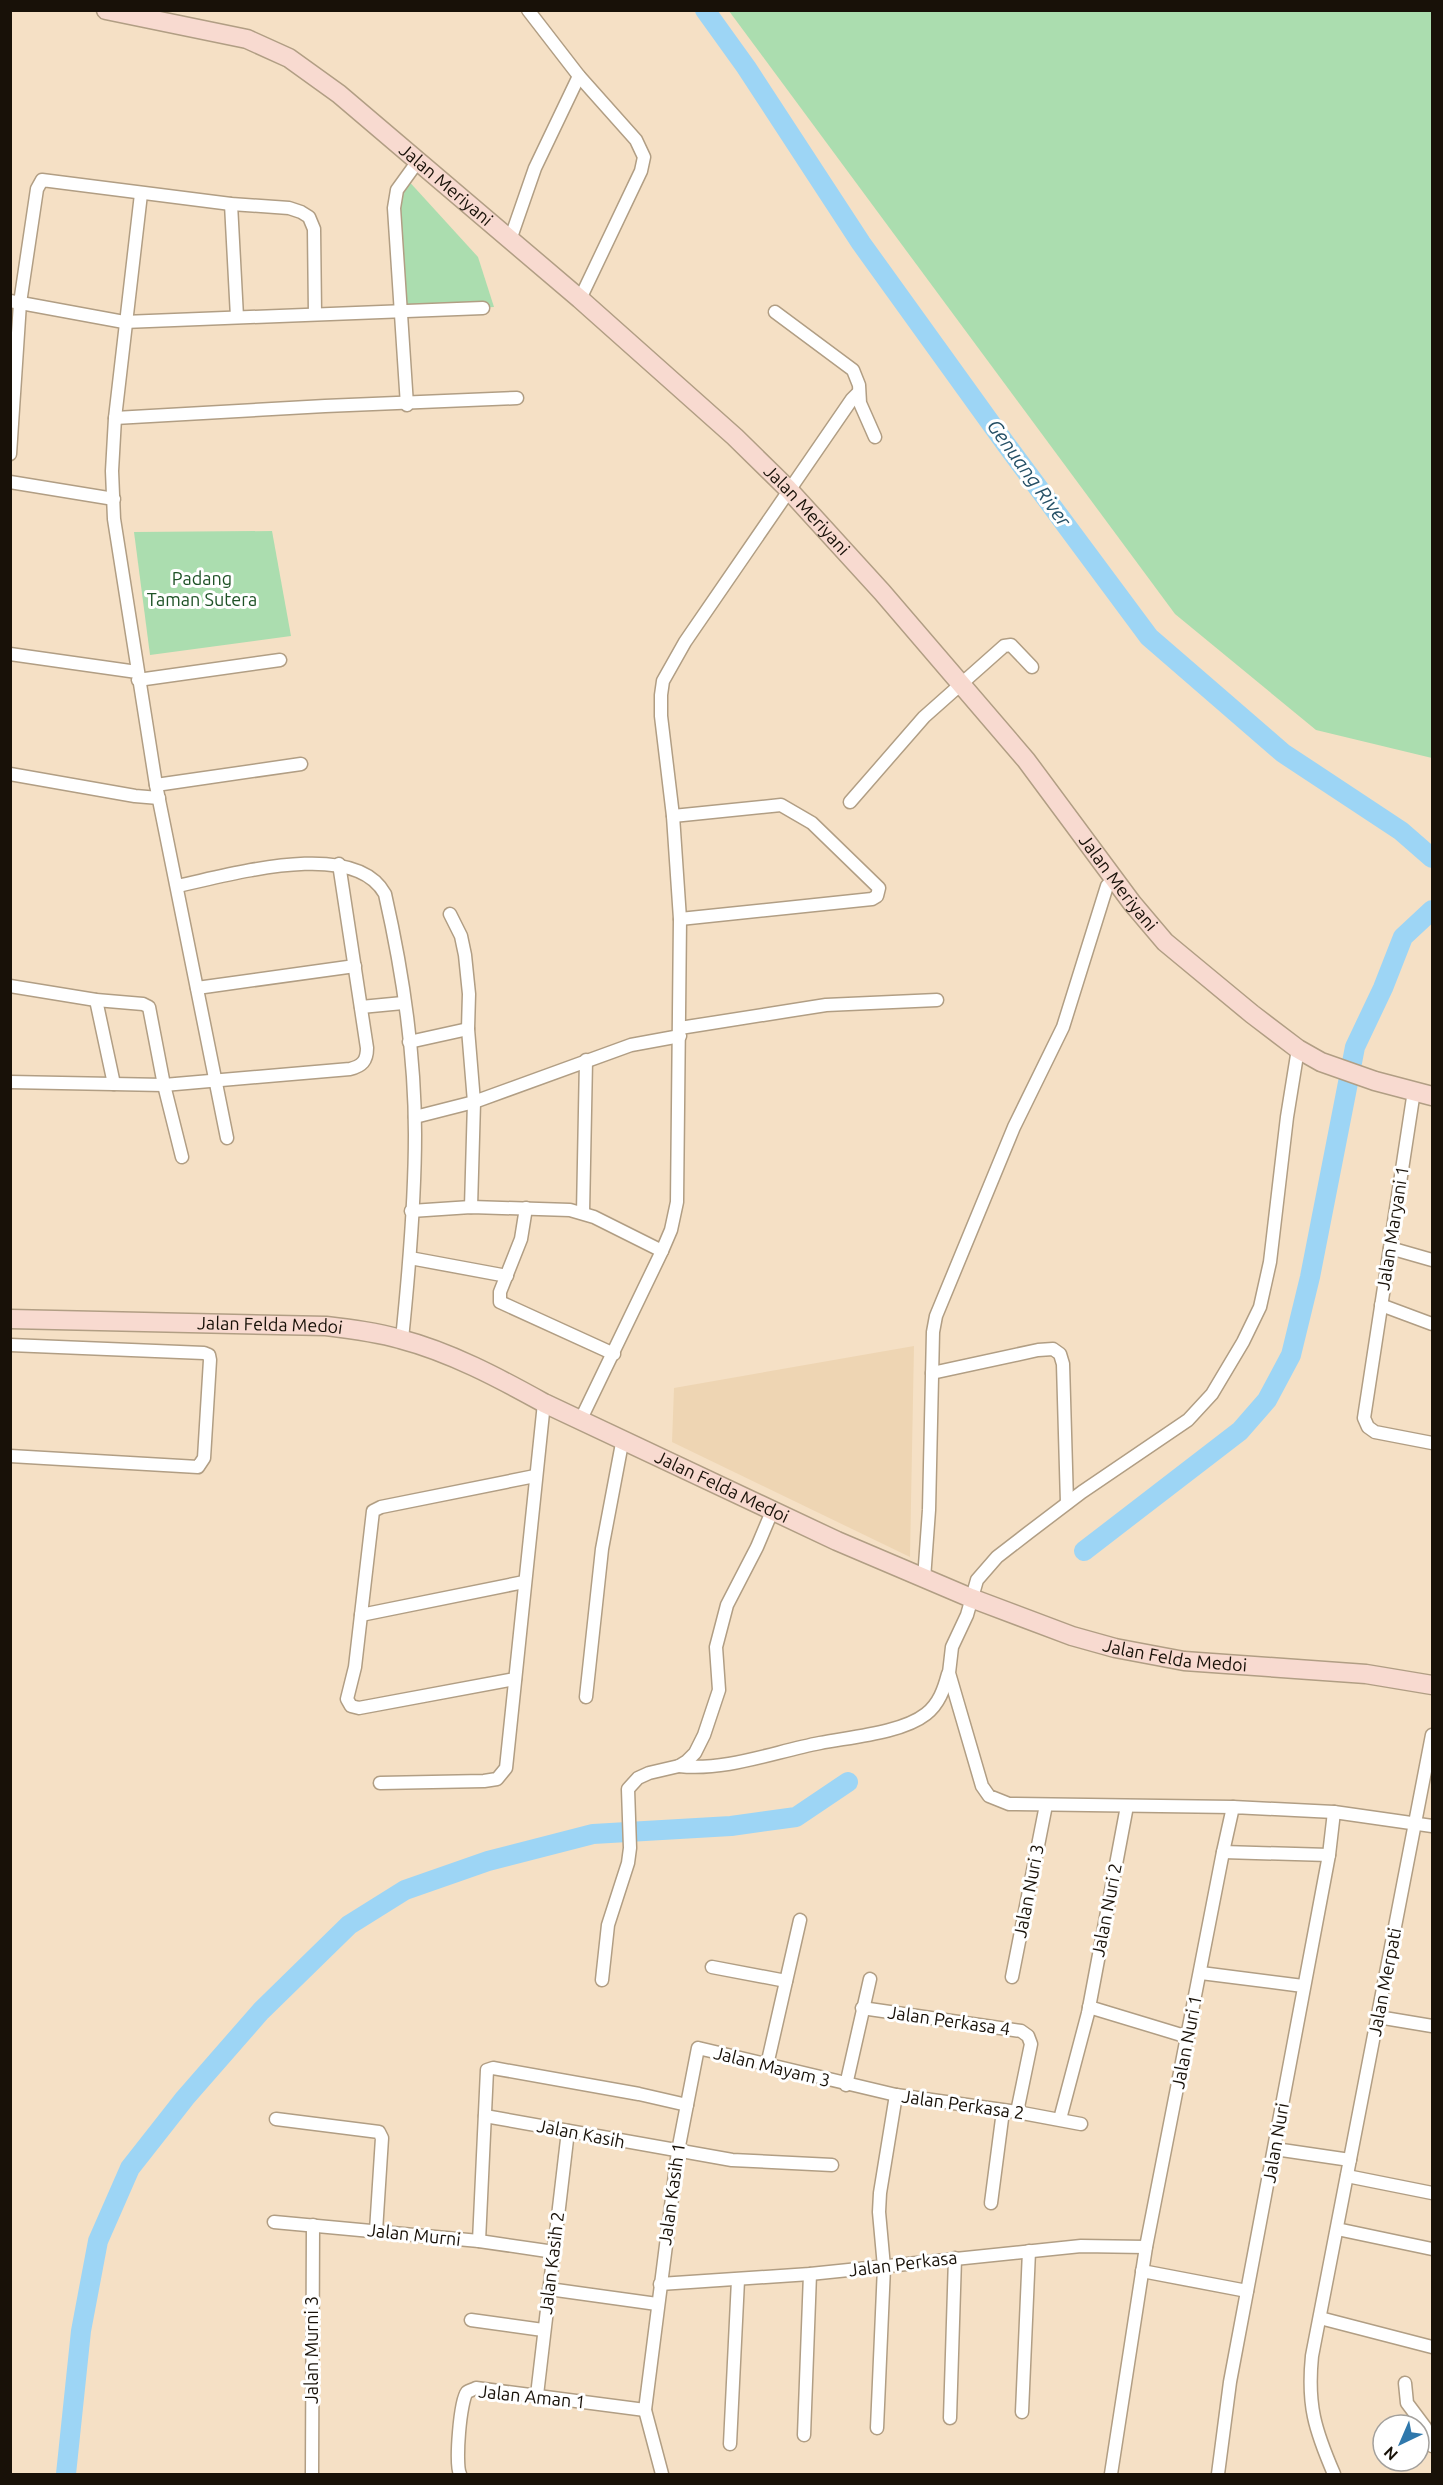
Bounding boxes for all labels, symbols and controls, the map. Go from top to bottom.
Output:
street label: Jalan Meriyani [396,139,497,229]
water label: Genuang River [983,415,1077,532]
street label: Jalan Meriyani [760,460,854,559]
park label: Padang Taman Sutera [147,568,257,609]
street label: Jalan Meriyani [1076,830,1162,934]
street label: Jalan Maryani 1 [1372,1164,1412,1291]
street label: Jalan Felda Medoi [197,1312,344,1337]
street label: Jalan Felda Medoi [652,1446,793,1526]
street label: Jalan Felda Medoi [1101,1634,1248,1674]
street label: Jalan Nuri 3 [1009,1842,1047,1939]
street label: Jalan Nuri 2 [1087,1861,1125,1958]
street label: Jalan Merpati [1364,1926,1404,2038]
street label: Jalan Nuri 1 [1167,1993,1205,2090]
street label: Jalan Perkasa 4 [887,2002,1012,2038]
street label: Jalan Mayam 3 [712,2042,832,2090]
street label: Jalan Perkasa 2 [901,2086,1026,2122]
street label: Jalan Nuri [1258,2101,1292,2184]
street label: Jalan Kasih [536,2115,627,2151]
street label: Jalan Kasih 1 [654,2141,688,2246]
street label: Jalan Kasih 2 [535,2210,567,2315]
street label: Jalan Murni [366,2219,462,2249]
street label: Jalan Perkasa [848,2246,958,2280]
street label: Jalan Murni 3 [301,2296,321,2404]
street label: Jalan Aman 1 [478,2380,587,2412]
north arrow [1371,2413,1431,2473]
text: N [1380,2443,1401,2464]

